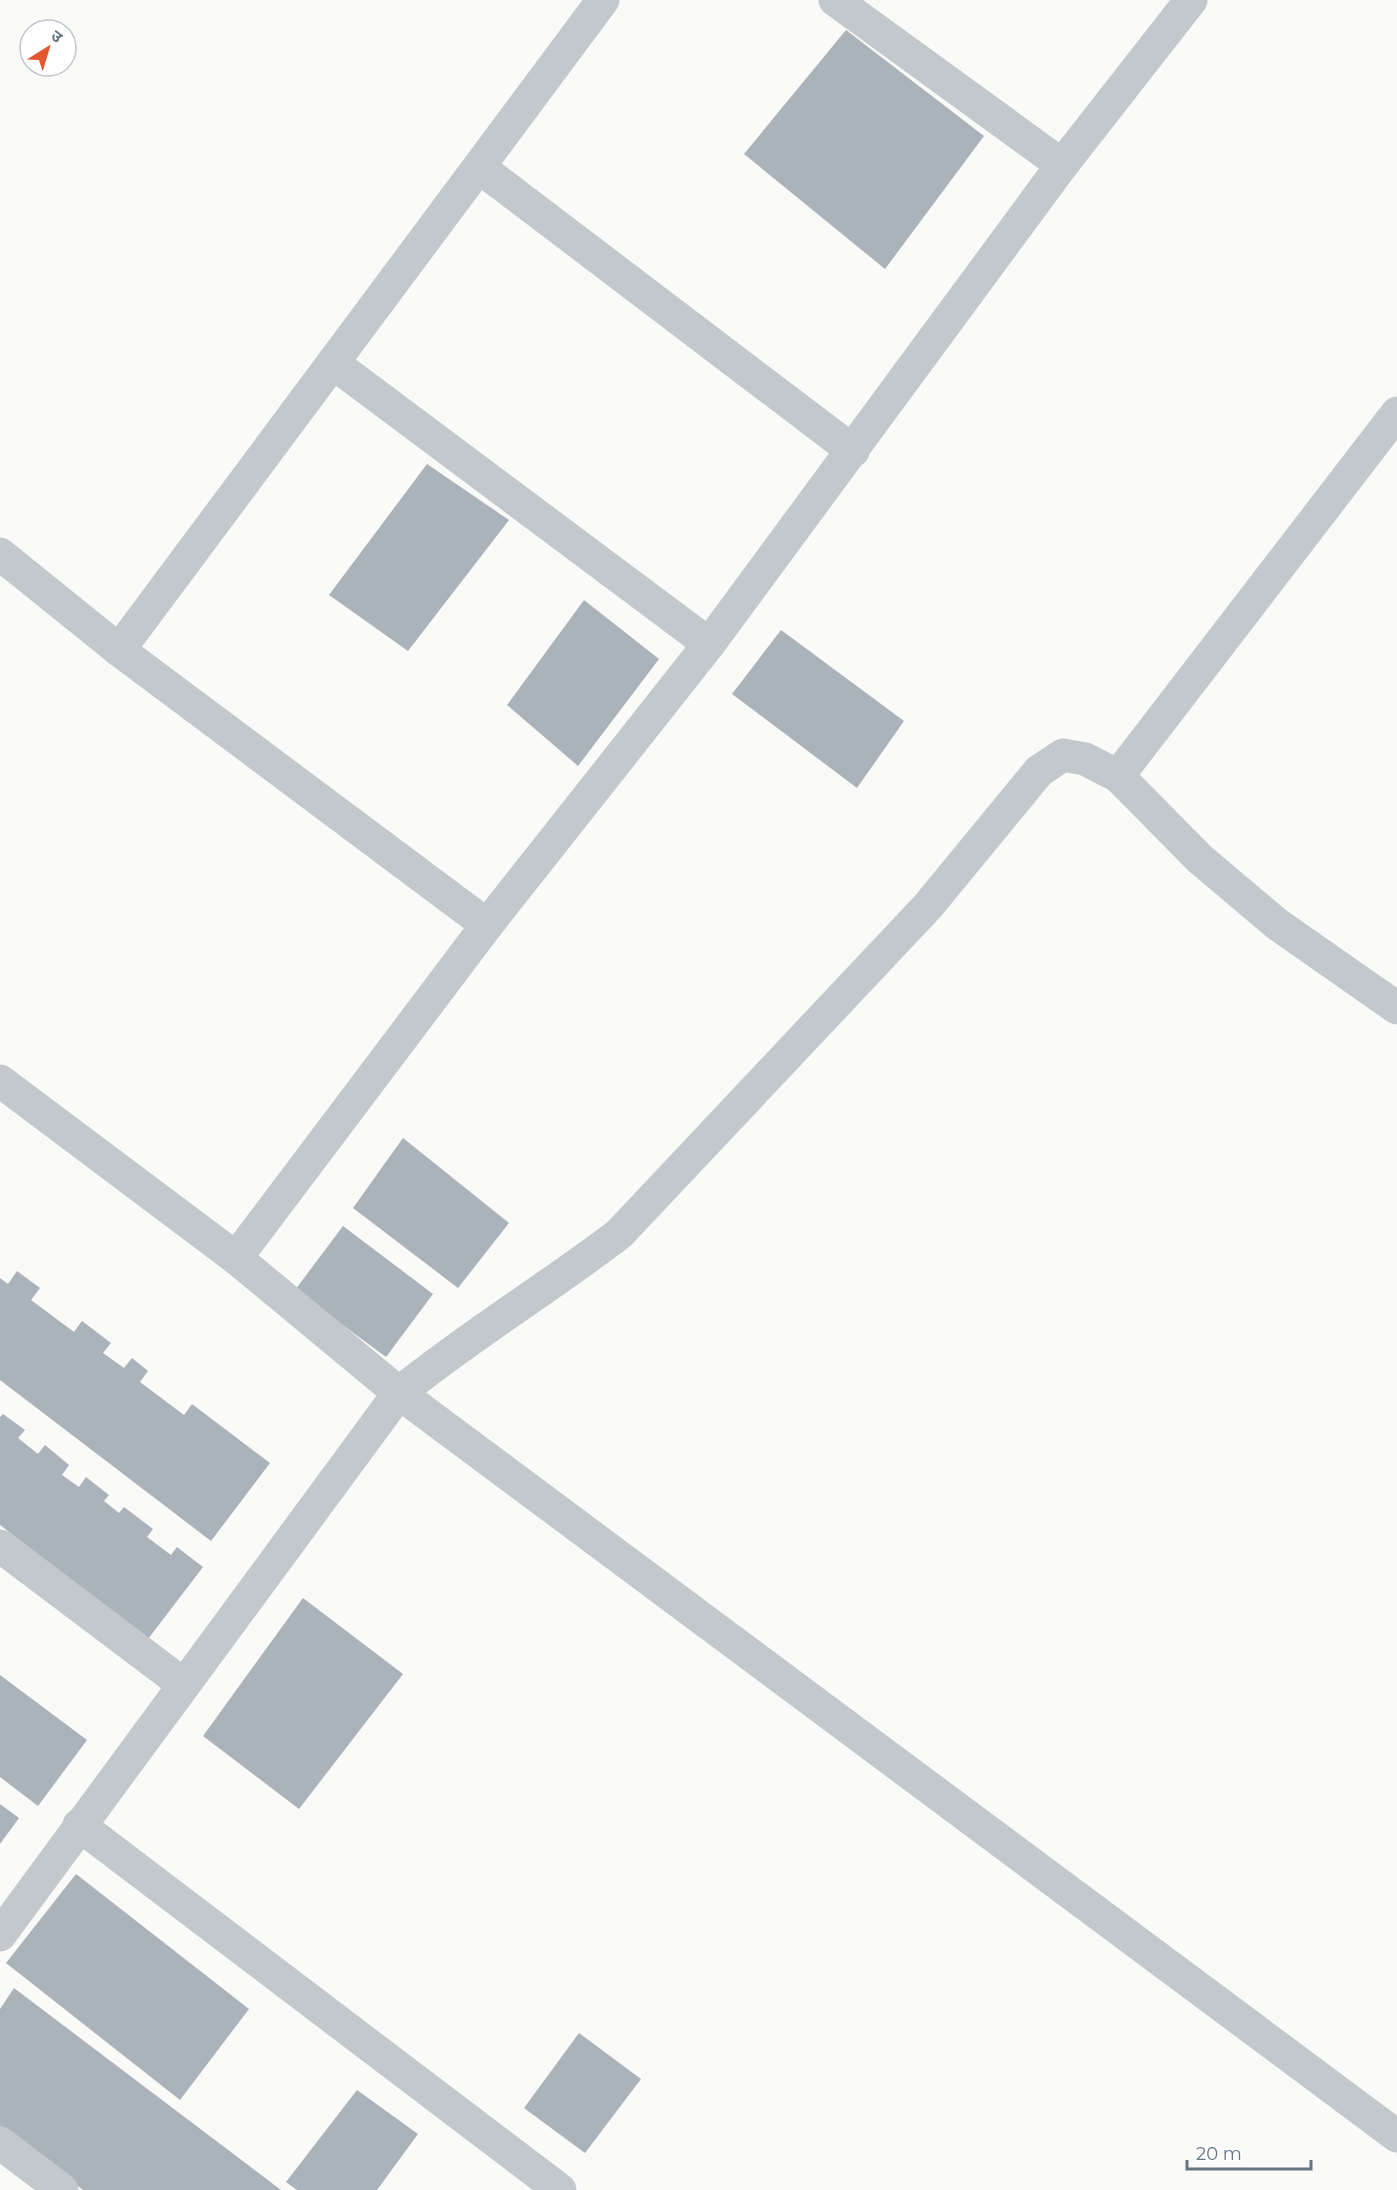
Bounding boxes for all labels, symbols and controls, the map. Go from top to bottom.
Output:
north arrow [18,18,78,78]
text: उ [47,26,67,47]
scale bar [1187,2133,1312,2171]
text: 20 m [1196,2143,1242,2165]

